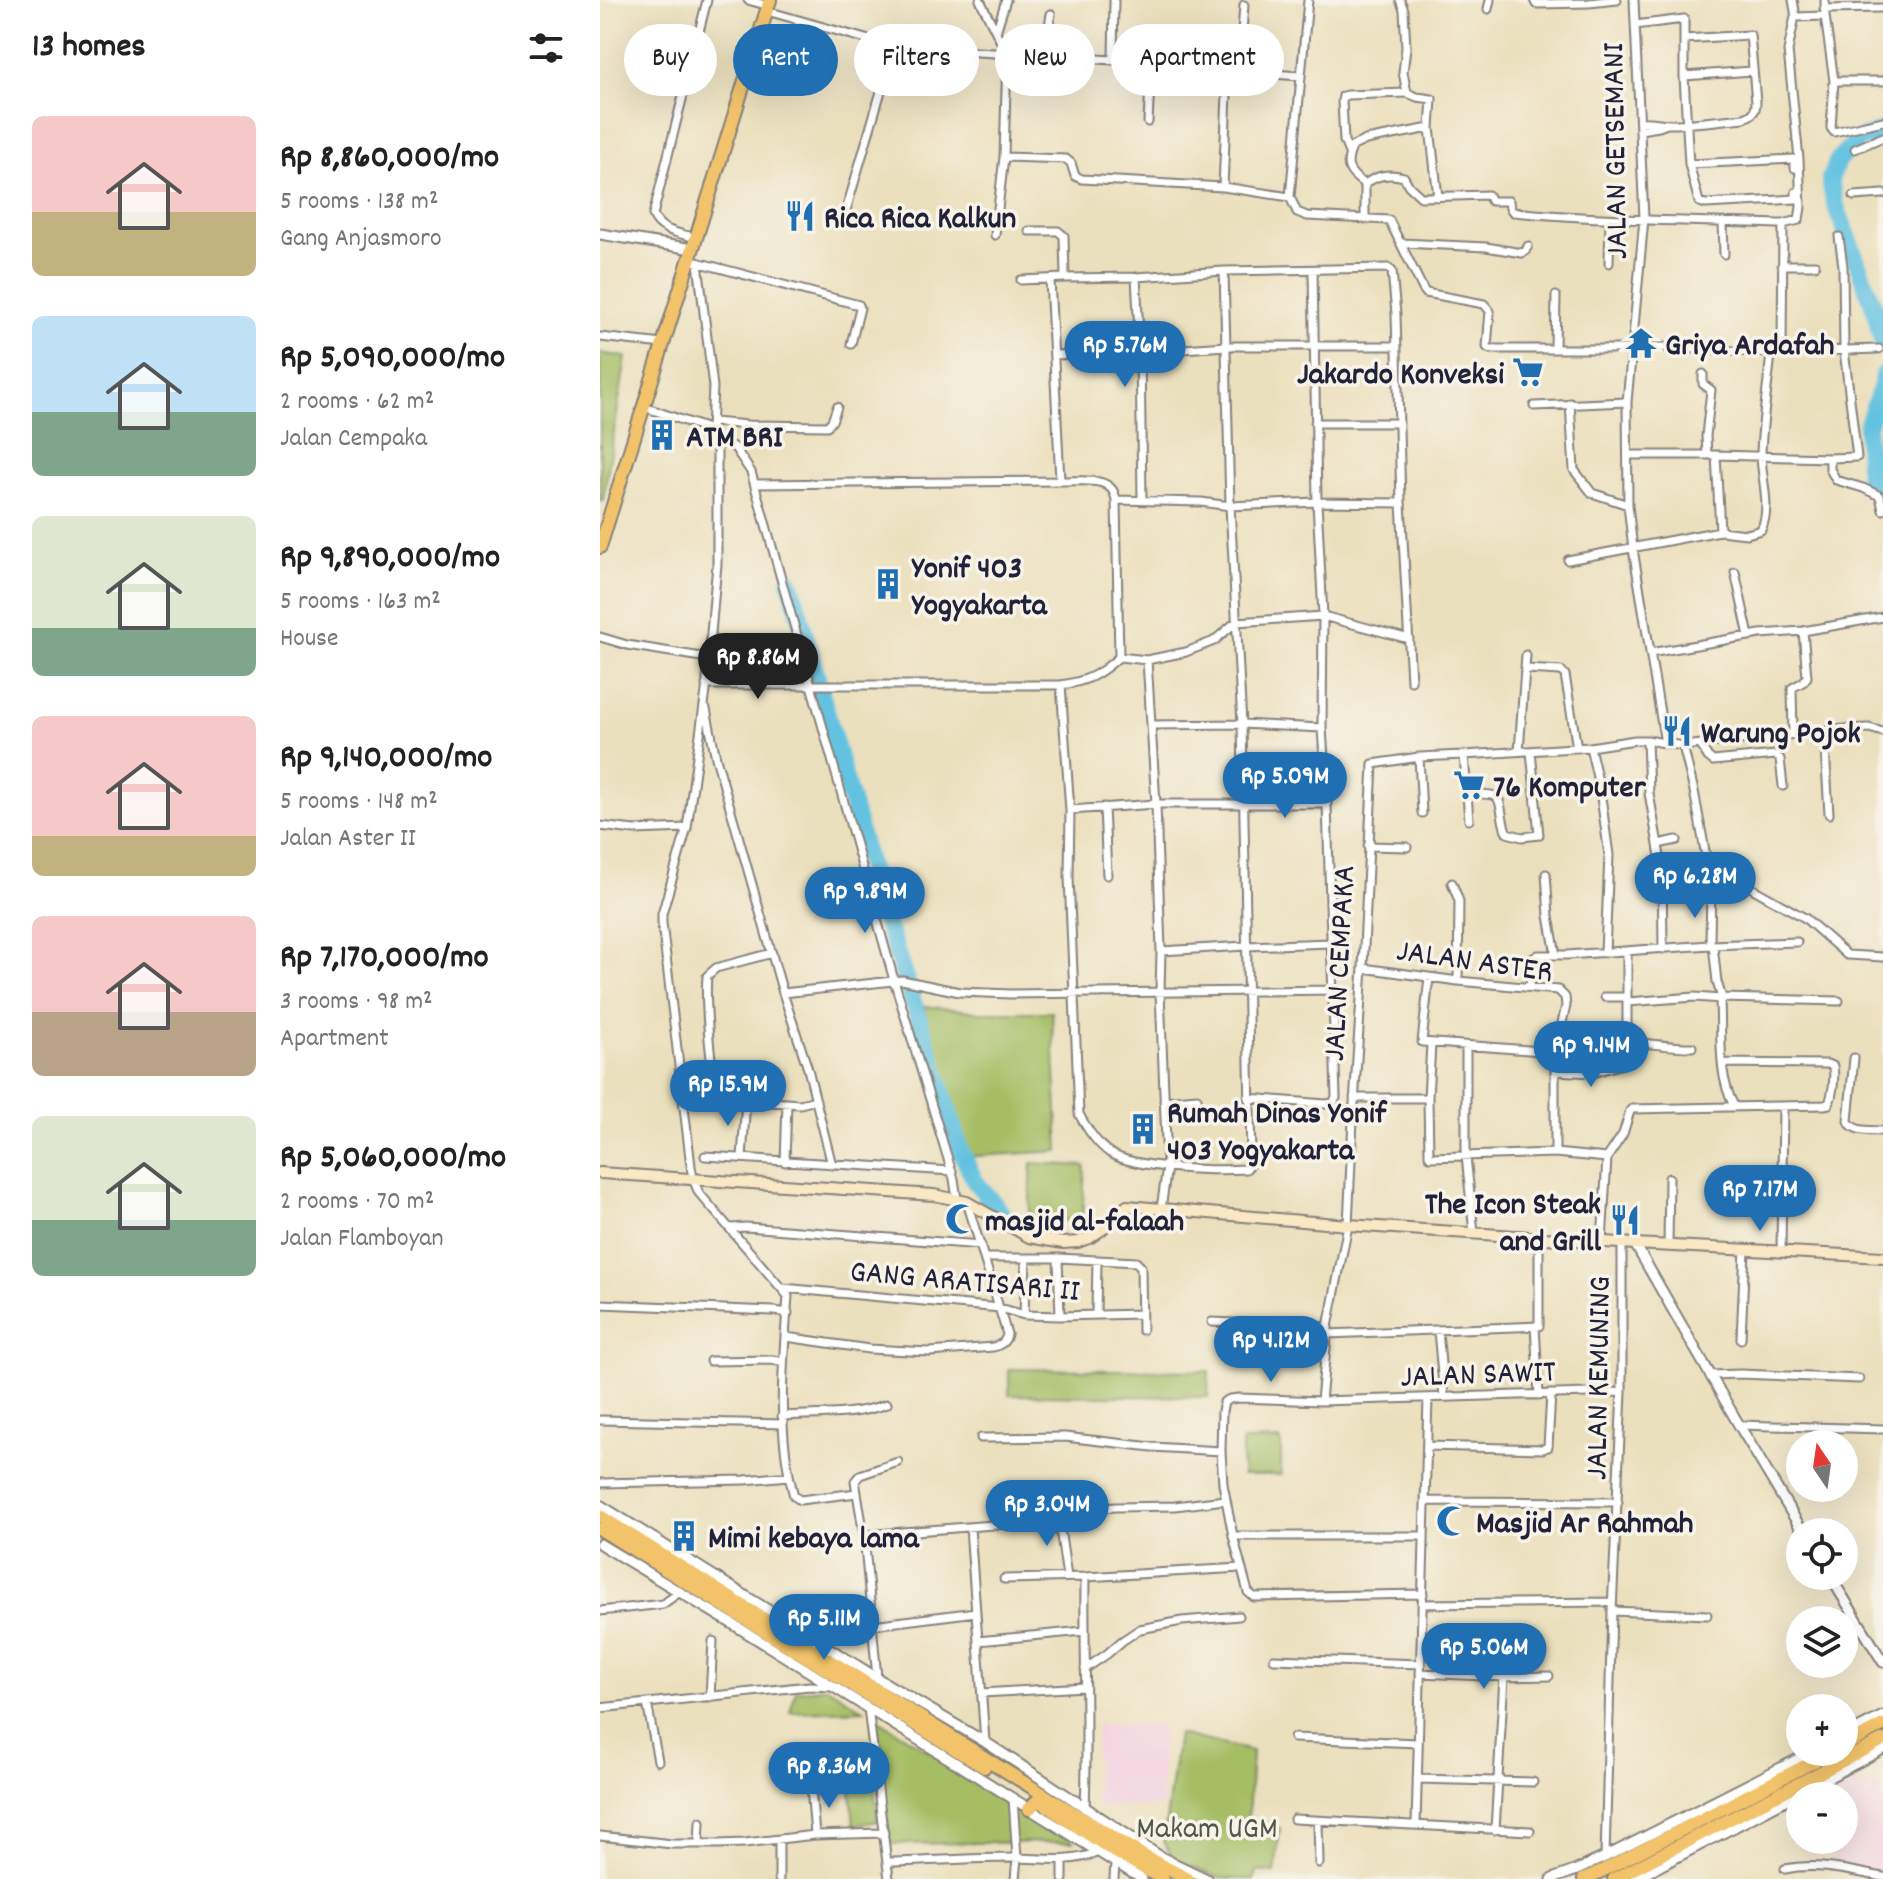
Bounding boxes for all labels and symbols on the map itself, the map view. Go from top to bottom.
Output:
street label: JALAN GETSEMANI [1593,42,1643,260]
place label: Rica Rica Kalkun [824,198,1016,244]
restaurant icon: Rica Rica Kalkun [783,199,817,233]
pin: Rp 5.76M [1042,321,1208,389]
place label: Griya Ardafah [1665,325,1834,371]
temple icon: Griya Ardafah [1624,326,1658,360]
place label: Jakardo Konveksi [1297,354,1504,400]
supermarket icon: Jakardo Konveksi [1511,355,1545,389]
place label: ATM BRI [686,417,783,463]
building icon: ATM BRI [645,418,679,452]
place label: Yonif 403 Yogyakarta [911,548,1048,631]
building icon: Yonif 403 Yogyakarta [871,567,905,601]
pin: Rp 8.86M [675,633,841,701]
place label: Warung Pojok [1701,713,1861,759]
restaurant icon: Warung Pojok [1660,714,1694,748]
pin: Rp 5.09M [1202,752,1368,820]
place label: 76 Komputer [1493,767,1647,813]
supermarket icon: 76 Komputer [1452,768,1486,802]
pin: Rp 6.28M [1612,852,1778,920]
street label: JALAN CEMPAKA [1314,864,1370,1062]
pin: Rp 9.89M [782,867,948,935]
street label: JALAN ASTER [1393,930,1555,998]
pin: Rp 9.14M [1508,1021,1674,1089]
pin: Rp 15.9M [645,1060,811,1128]
place label: Rumah Dinas Yonif 403 Yogyakarta [1167,1093,1388,1176]
building icon: Rumah Dinas Yonif 403 Yogyakarta [1126,1112,1160,1146]
pin: Rp 7.17M [1677,1165,1843,1233]
place label: The Icon Steak and Grill [1425,1184,1601,1267]
place label: masjid al-falaah [985,1201,1184,1247]
mosque icon: masjid al-falaah [944,1202,978,1236]
restaurant icon: The Icon Steak and Grill [1608,1203,1642,1237]
street label: GANG ARATISARI II [848,1251,1081,1317]
street label: JALAN KEMUNING [1576,1276,1626,1480]
pin: Rp 4.12M [1188,1316,1354,1384]
street label: JALAN SAWIT [1400,1351,1557,1403]
north arrow [1786,1430,1858,1502]
pin: Rp 3.04M [964,1480,1130,1548]
place label: Masjid Ar Rahmah [1476,1503,1693,1549]
mosque icon: Masjid Ar Rahmah [1435,1504,1469,1538]
place label: Mimi kebaya lama [708,1518,920,1564]
building icon: Mimi kebaya lama [667,1519,701,1553]
pin: Rp 5.11M [741,1594,907,1662]
pin: Rp 5.06M [1401,1623,1567,1691]
pin: Rp 8.36M [746,1742,912,1810]
park label: Makam UGM [1136,1808,1278,1854]

